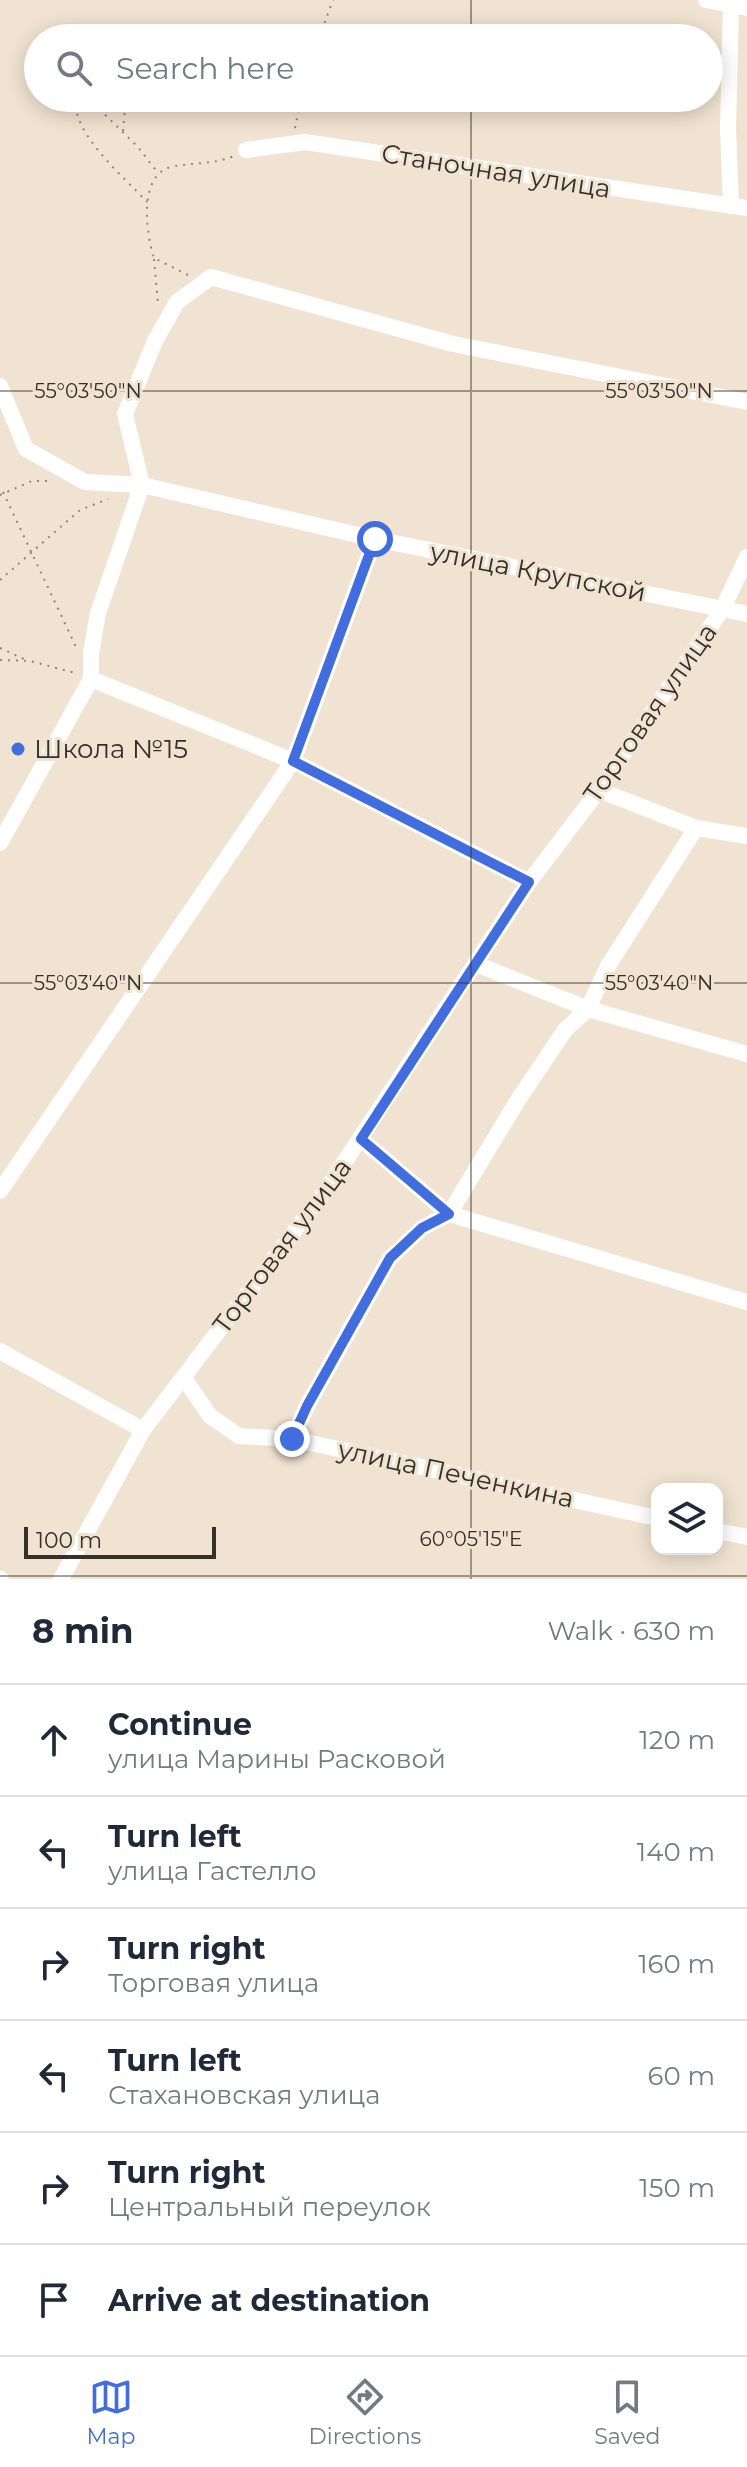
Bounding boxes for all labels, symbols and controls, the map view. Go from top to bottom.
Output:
search box [24,24,723,112]
icon: search [52,46,96,90]
text: Search here [116,50,294,87]
street label: Станочная улица [379,137,613,205]
text: 55°03'50"N [34,379,142,403]
text: 55°03'50"N [605,379,713,403]
route start [357,521,393,557]
street label: улица Крупской [426,535,649,609]
street label: Торговая улица [576,617,724,809]
place label: Школа №15 [34,733,188,765]
marker: Школа №15 [9,740,27,758]
text: 55°03'40"N [34,971,142,995]
text: 55°03'40"N [605,971,713,995]
street label: Торговая улица [206,1152,358,1340]
route end [274,1421,310,1457]
street label: улица Печенкина [334,1433,577,1515]
map controls [651,1483,723,1555]
button: layers [651,1483,723,1555]
scale bar [24,1523,216,1559]
text: 100 m [36,1527,102,1554]
text: 60°05'15"E [420,1527,522,1551]
text: 8 min [32,1610,133,1652]
text: Walk · 630 m [547,1615,715,1647]
text: Continue [108,1706,252,1743]
icon: ahead [32,1718,76,1762]
text: 120 m [639,1724,715,1756]
text: улица Марины Расковой [108,1743,446,1775]
text: Turn left [108,1818,241,1855]
icon: left [32,1830,76,1874]
text: 140 m [637,1836,715,1868]
text: улица Гастелло [108,1855,317,1887]
text: Turn right [108,1930,265,1967]
icon: right [32,1942,76,1986]
text: 160 m [638,1948,715,1980]
text: Торговая улица [108,1967,319,1999]
text: Turn left [108,2042,241,2079]
icon: left [32,2054,76,2098]
text: 60 m [648,2060,715,2092]
text: Стахановская улица [108,2079,381,2111]
text: Turn right [108,2154,265,2191]
icon: right [32,2166,76,2210]
text: 150 m [639,2172,715,2204]
text: Центральный переулок [108,2191,431,2223]
icon: arrive [32,2278,76,2322]
text: Arrive at destination [108,2282,430,2319]
tab: Map [87,2375,135,2450]
tab: Directions [309,2375,421,2450]
tab: Saved [594,2375,660,2450]

